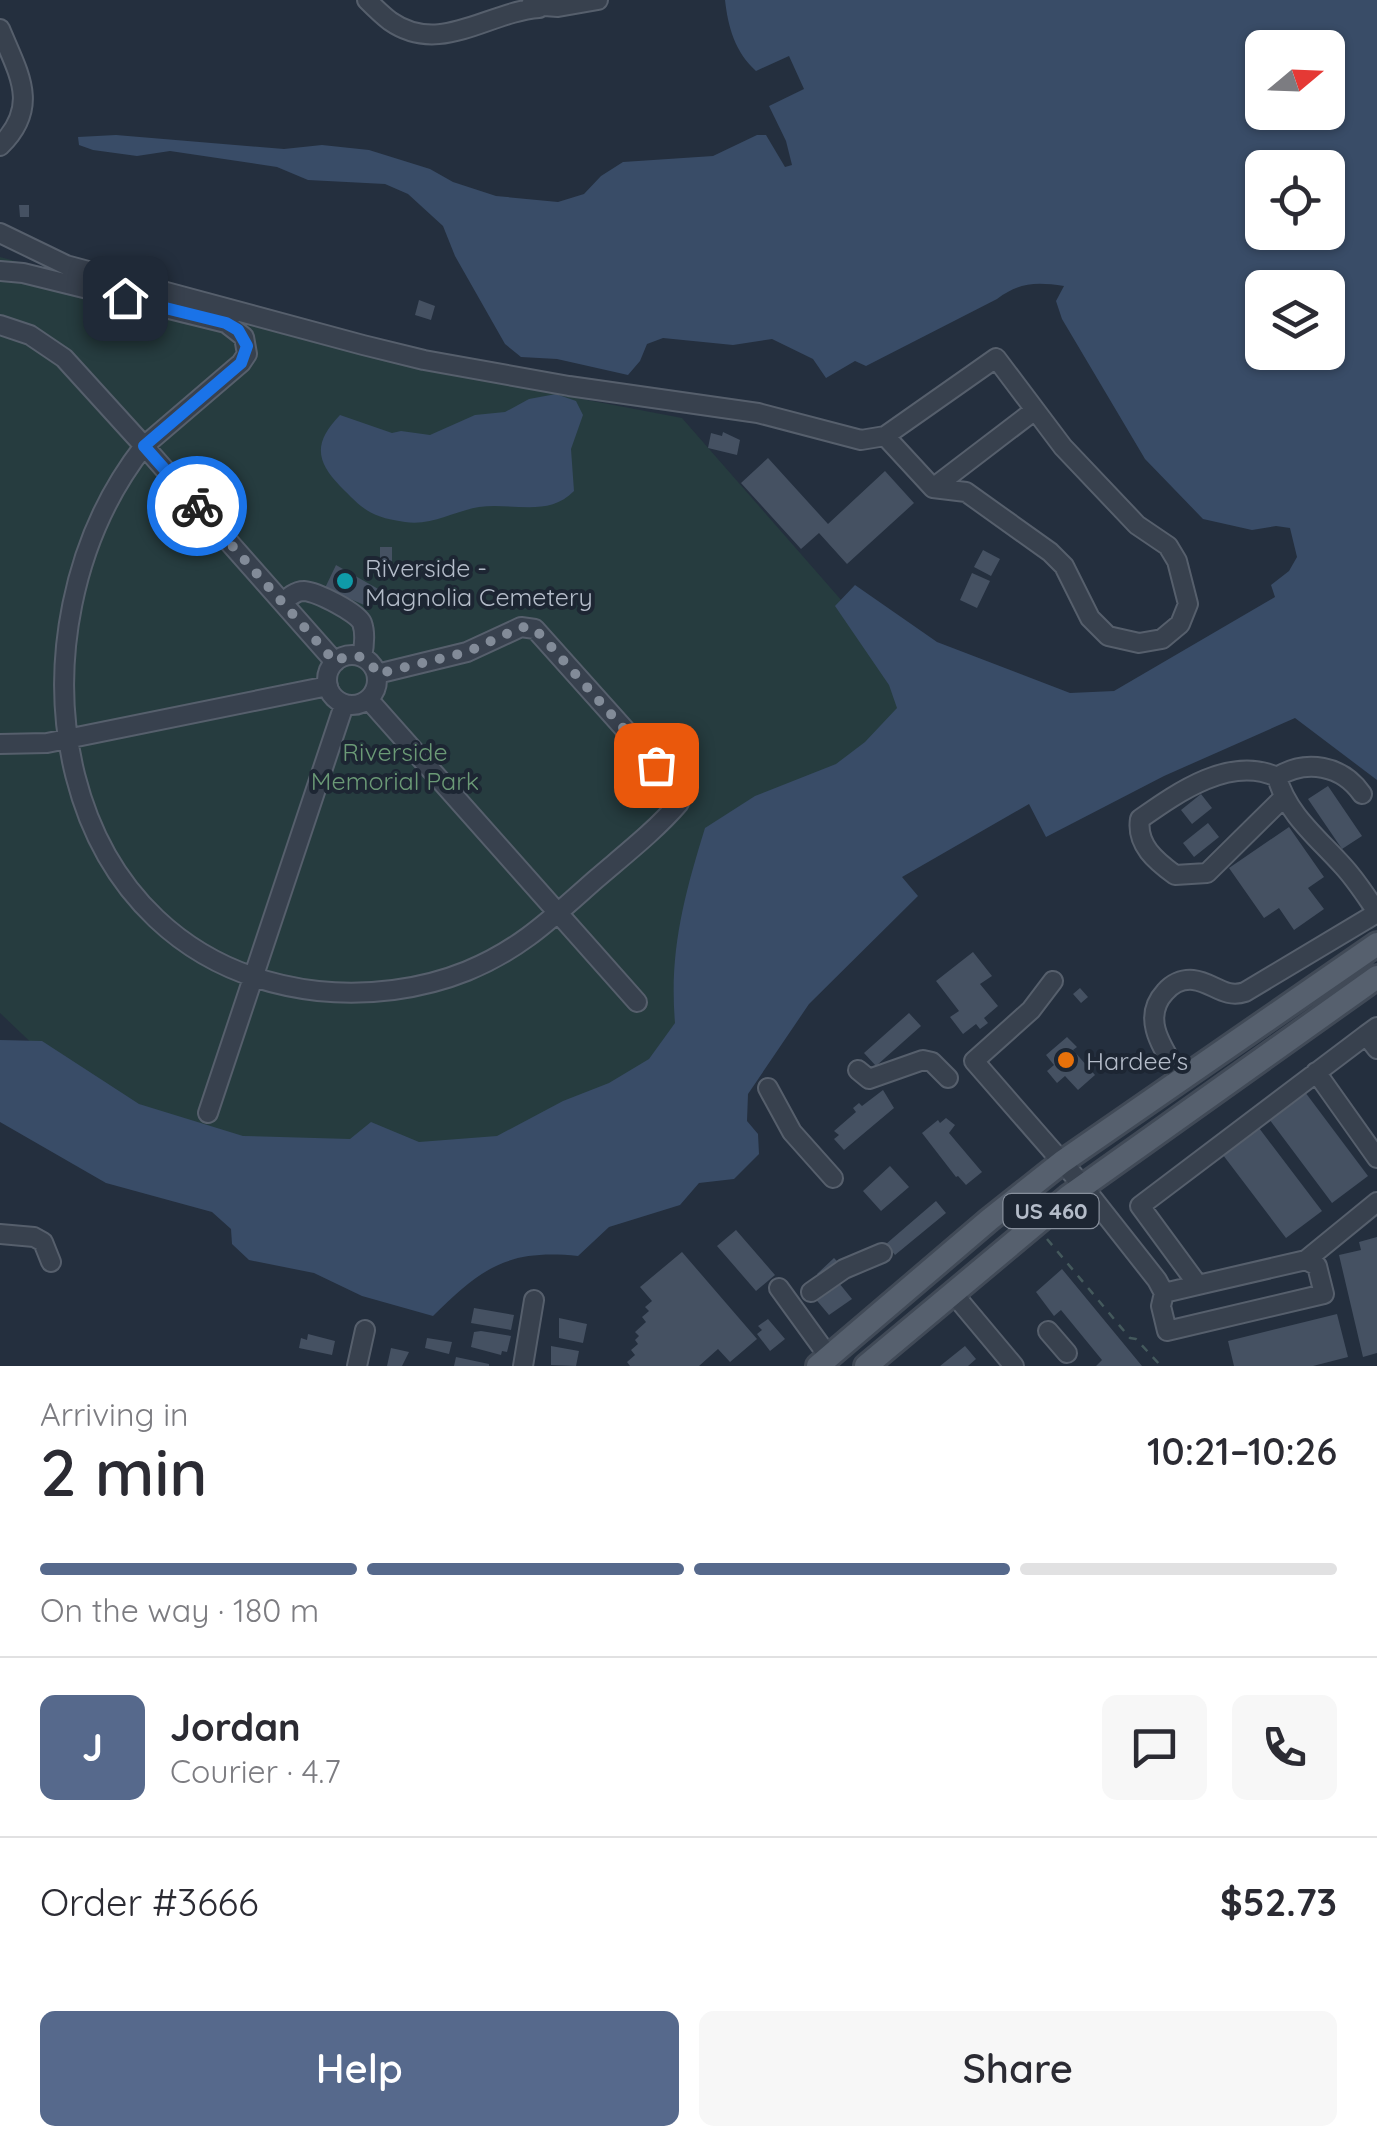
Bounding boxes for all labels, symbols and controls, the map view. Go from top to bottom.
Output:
north arrow [1245,30,1345,130]
map controls [1245,30,1345,370]
button: locate [1245,150,1345,250]
pin [83,256,168,341]
button: layers [1245,270,1345,370]
icon: home [98,271,153,326]
courier [147,456,247,556]
icon: bike [170,479,225,534]
place label: Riverside - Magnolia Cemetery [365,552,593,612]
marker: Riverside - Magnolia Cemetery [334,570,356,592]
pin [614,723,699,808]
park label: Riverside Memorial Park [311,736,479,796]
icon: bag [629,738,684,793]
place label: Hardee's [1086,1045,1188,1076]
marker: Hardee's [1055,1049,1077,1071]
road number: US 460 [1004,1194,1098,1228]
text: Arriving in [40,1394,189,1434]
text: 10:21–10:26 [1147,1427,1337,1475]
text: 2 min [40,1431,208,1512]
text: On the way · 180 m [40,1590,319,1630]
button: chat [1102,1695,1207,1800]
button: phone [1232,1695,1337,1800]
text: Jordan [170,1703,301,1751]
text: J [82,1723,103,1771]
text: Courier · 4.7 [170,1751,341,1791]
text: Order #3666 [40,1878,259,1926]
text: $52.73 [1220,1878,1337,1926]
button: Help [40,2011,679,2126]
button: Share [699,2011,1337,2126]

